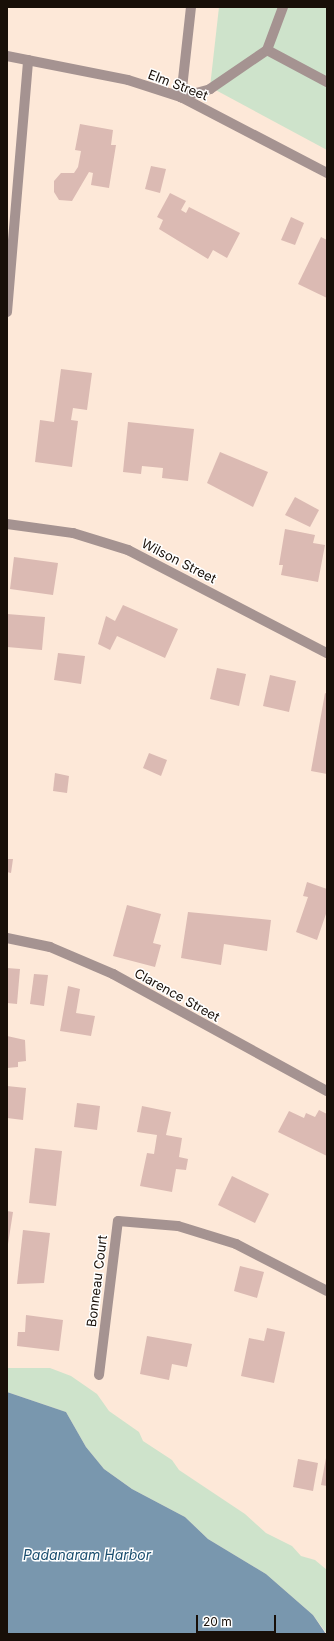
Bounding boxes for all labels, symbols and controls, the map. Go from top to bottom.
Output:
street label: Elm Street [146,66,210,104]
street label: Wilson Street [139,535,219,587]
street label: Clarence Street [132,965,222,1025]
street label: Bonneau Court [84,1234,110,1328]
water label: Padanaram Harbor [23,1547,151,1563]
scale bar [198,1607,278,1633]
text: 20 m [203,1614,232,1629]

